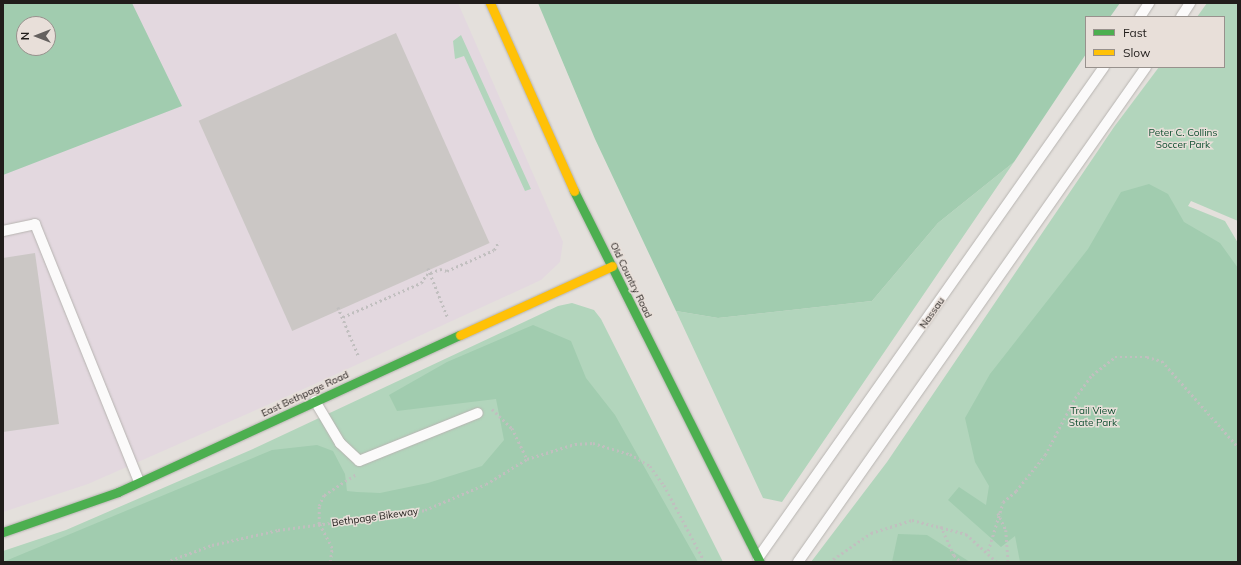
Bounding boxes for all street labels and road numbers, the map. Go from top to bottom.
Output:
street label: Old Country Road [608,240,654,320]
street label: Nassau [917,295,947,331]
street label: East Bethpage Road [259,368,351,420]
street label: Bethpage Bikeway [331,505,419,529]

